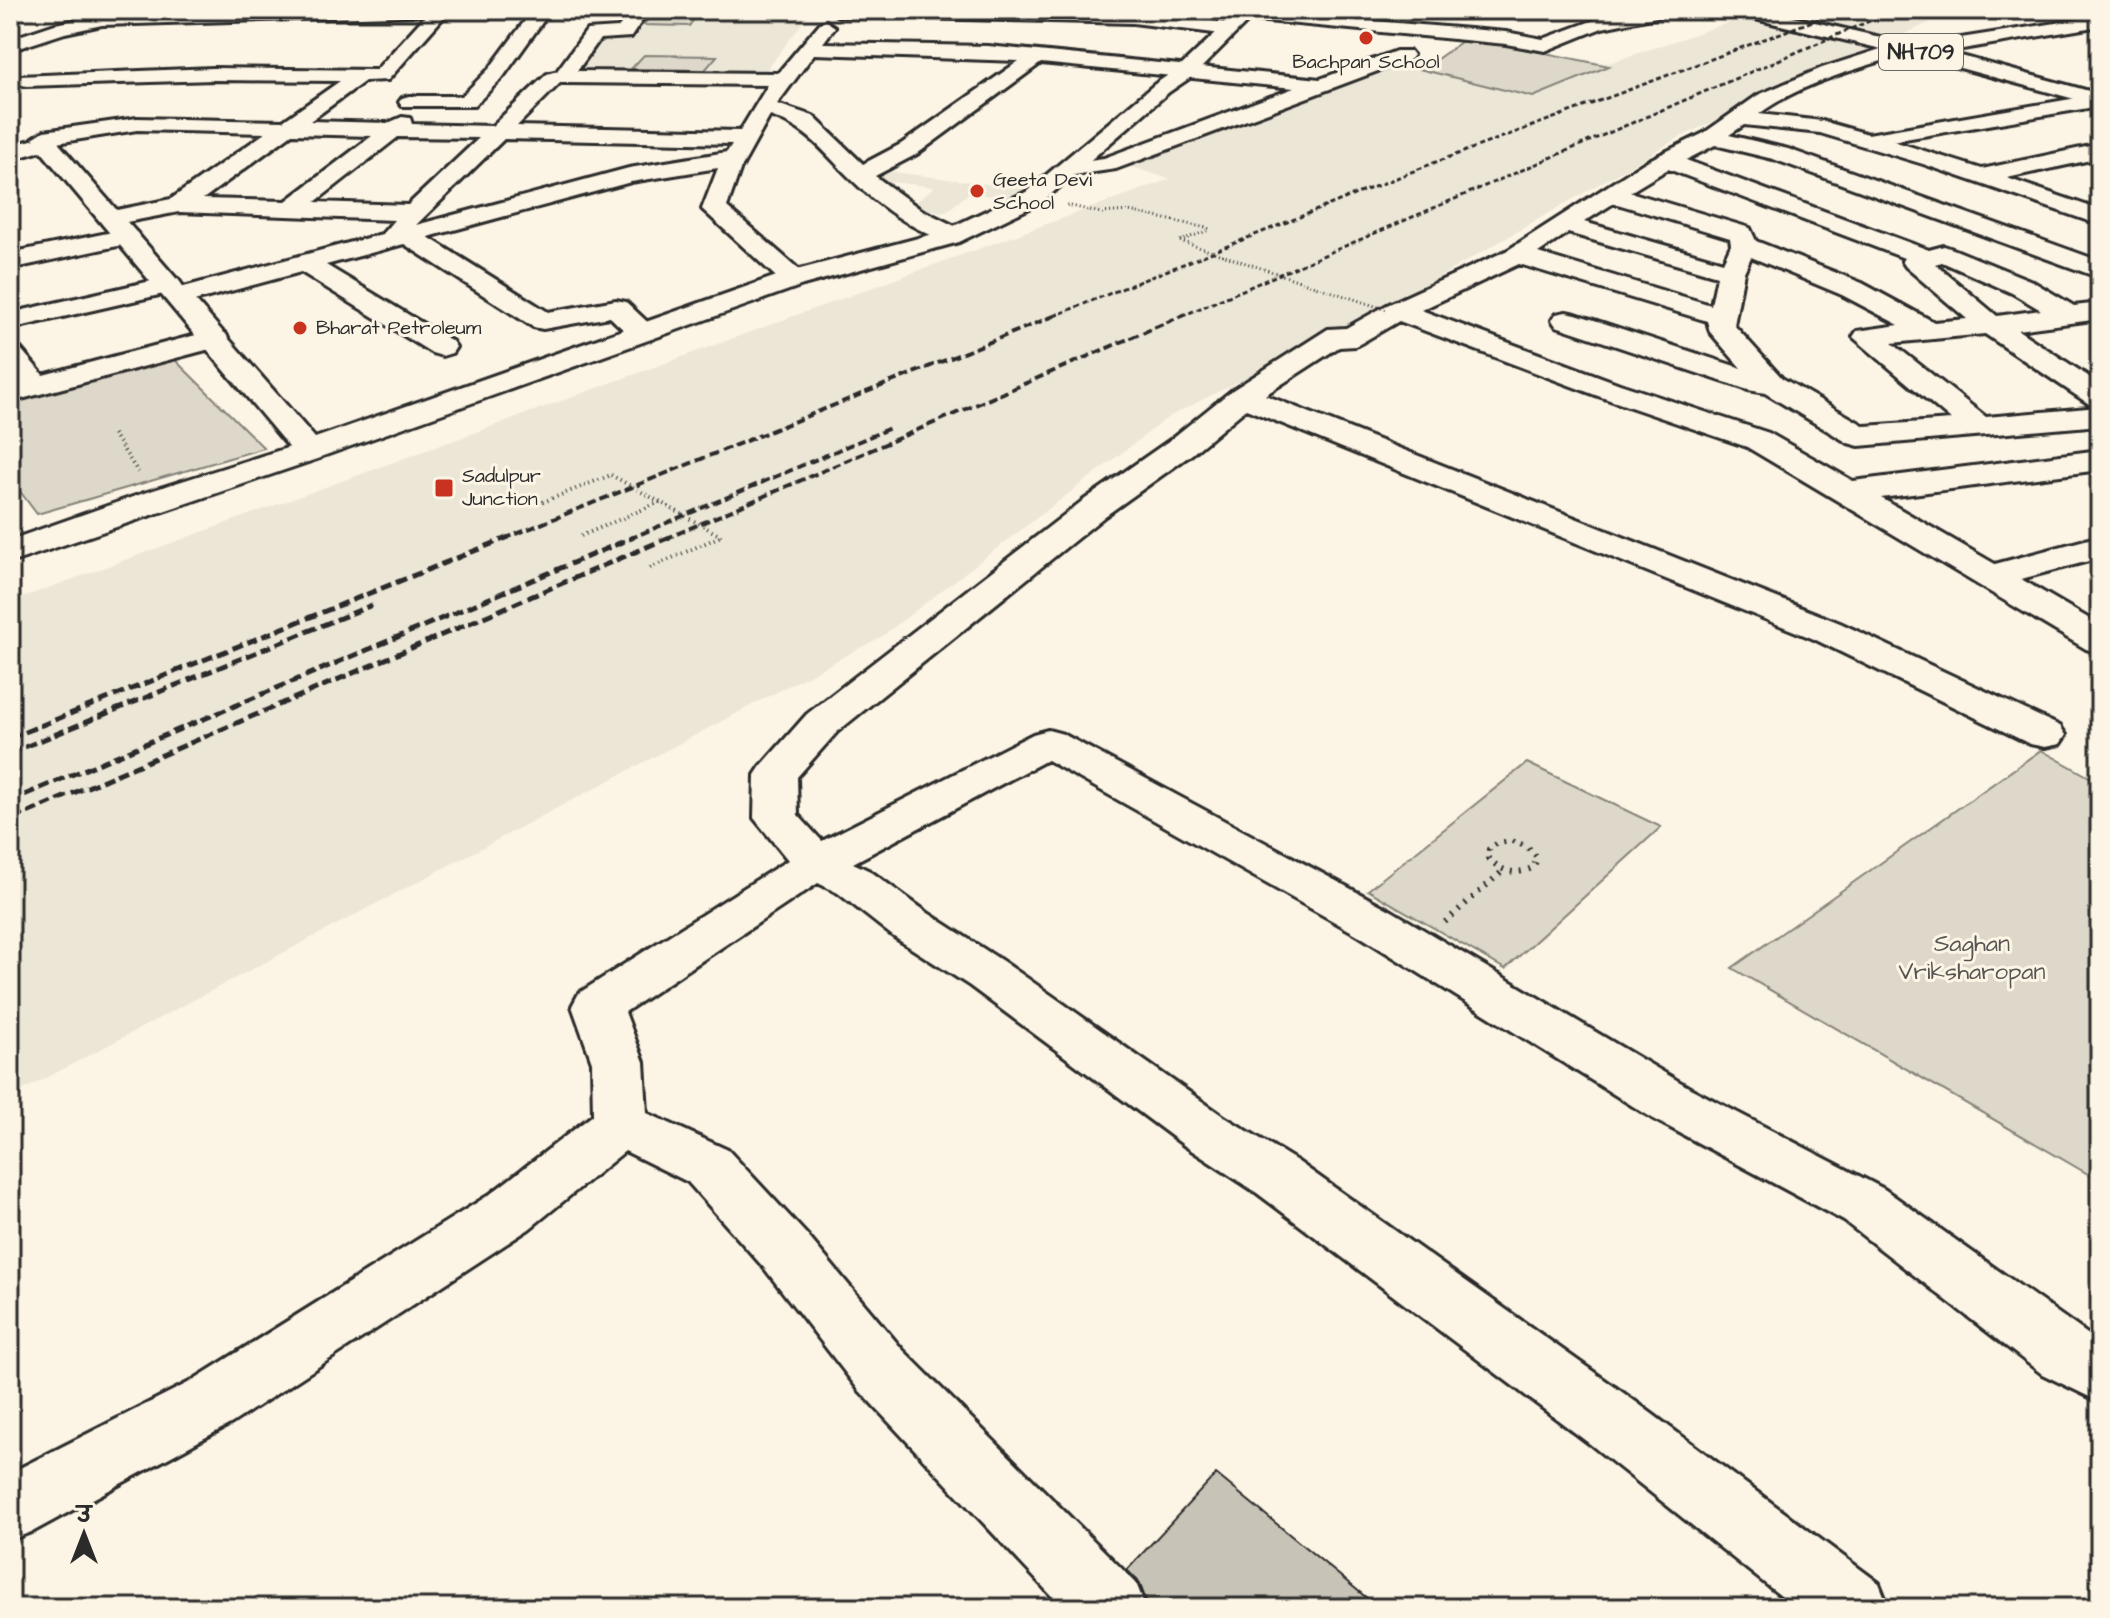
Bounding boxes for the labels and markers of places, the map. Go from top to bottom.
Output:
marker: Bachpan School [1357,29,1375,47]
place label: Bachpan School [1292,48,1440,76]
place label: Geeta Devi School [993,166,1092,217]
marker: Geeta Devi School [968,182,986,200]
place label: Bharat Petroleum [316,314,482,342]
marker: Bharat Petroleum [291,319,309,337]
place label: Sadulpur Junction [462,462,541,513]
marker: Sadulpur Junction [433,477,455,499]

